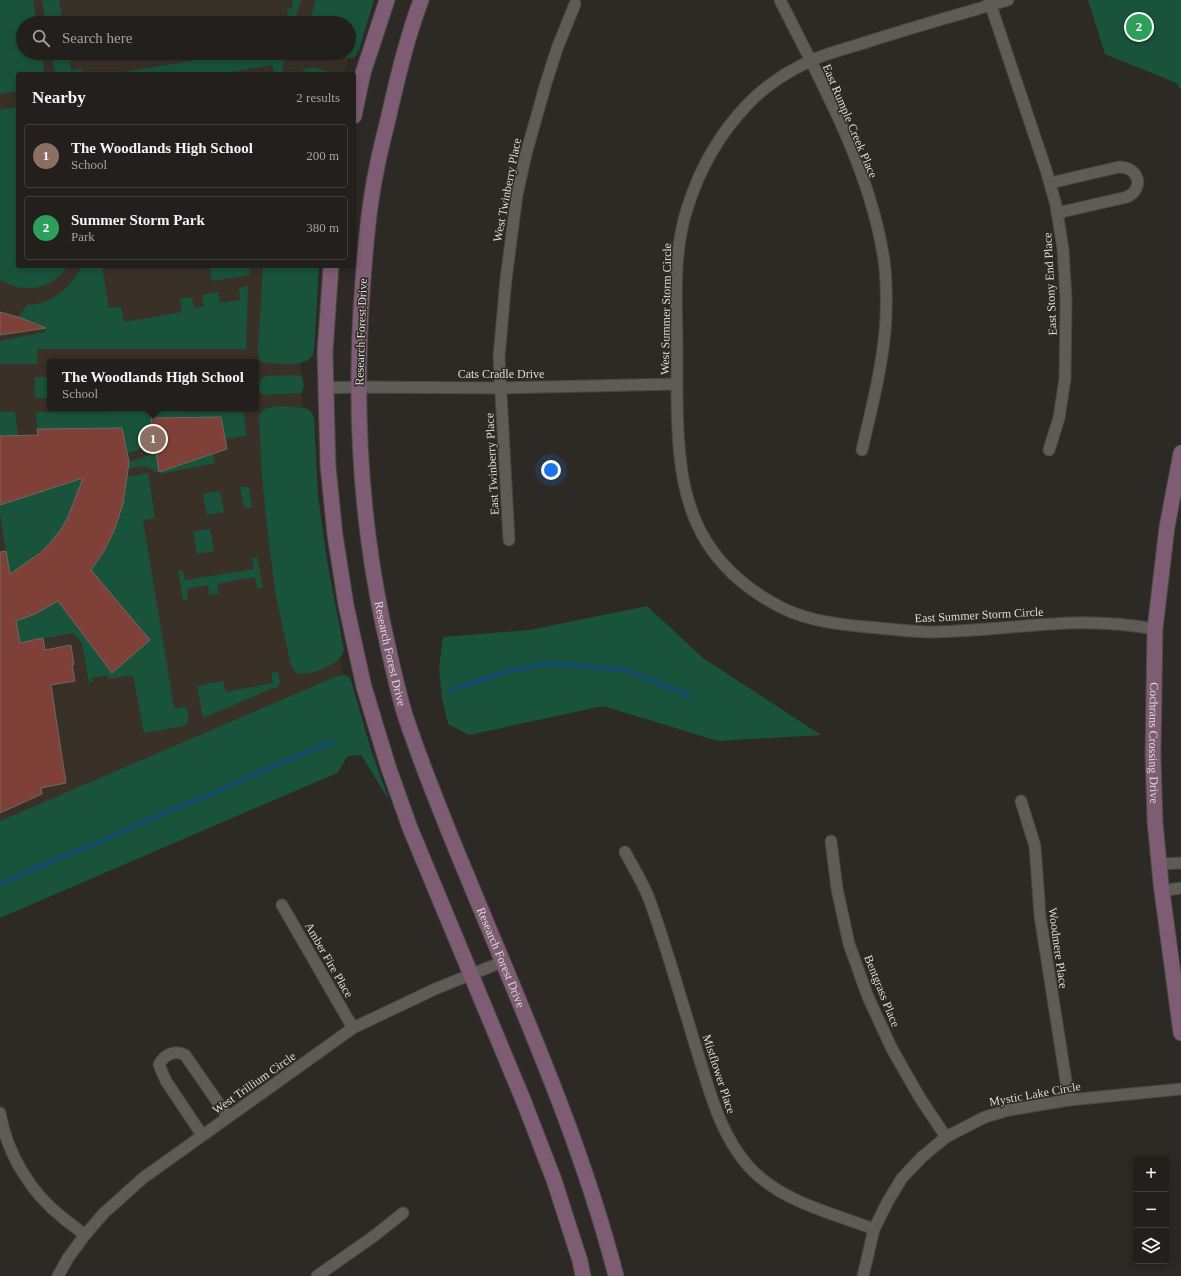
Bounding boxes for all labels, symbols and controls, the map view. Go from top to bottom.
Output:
pin: 2 [1126,12,1152,42]
search box [16,16,356,60]
icon: search [30,27,52,49]
text: Search here [62,30,132,46]
street label: East Rumple Creek Place [820,62,880,180]
text: Nearby [32,88,86,107]
text: 2 results [296,90,340,105]
street label: West Twinberry Place [490,137,524,243]
text: The Woodlands High School [71,140,253,156]
text: 1 [43,148,49,163]
text: 200 m [306,148,339,163]
text: School [71,157,107,172]
text: Summer Storm Park [71,212,205,228]
text: 2 [43,220,49,235]
text: 380 m [306,220,339,235]
text: Park [71,229,95,244]
street label: East Stony End Place [1040,232,1060,336]
street label: West Summer Storm Circle [658,243,674,375]
street label: Research Forest Drive [352,278,370,386]
popup [47,359,259,411]
street label: Cats Cradle Drive [458,367,544,381]
text: The Woodlands High School [62,369,244,385]
text: School [62,386,98,401]
street label: East Twinberry Place [482,413,502,515]
pin: 1 [140,424,166,454]
your location [541,460,561,480]
street label: Research Forest Drive [372,600,409,708]
street label: East Summer Storm Circle [914,605,1044,625]
street label: Cochrans Crossing Drive [1146,682,1161,804]
street label: Research Forest Drive [474,905,528,1010]
street label: Woodmere Place [1045,907,1071,989]
street label: Amber Fire Place [302,920,356,1000]
street label: Bentgrass Place [861,953,903,1029]
street label: Mistflower Place [700,1033,738,1115]
street label: West Trillium Circle [210,1049,298,1117]
street label: Mystic Lake Circle [988,1079,1082,1109]
map controls [1133,1156,1169,1264]
button: + [1133,1156,1169,1192]
button: − [1133,1192,1169,1228]
button: layers [1133,1228,1169,1264]

